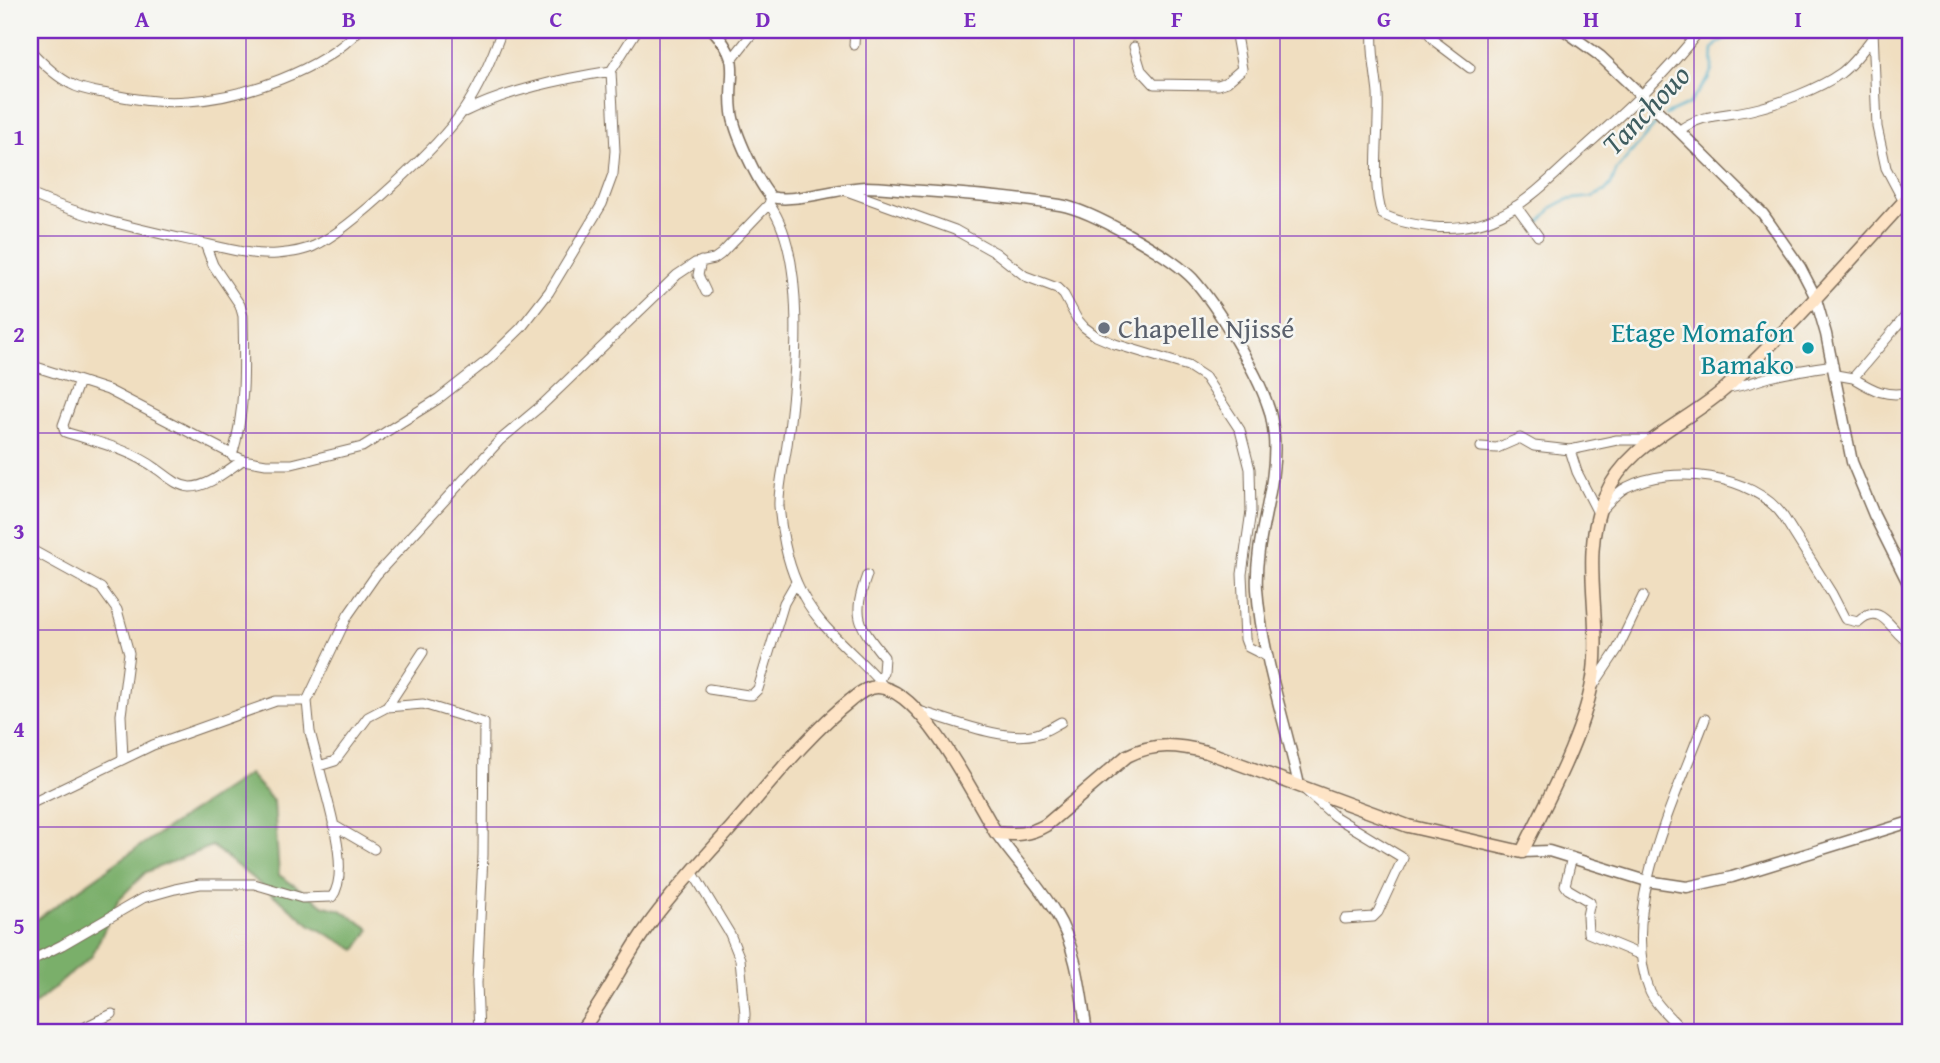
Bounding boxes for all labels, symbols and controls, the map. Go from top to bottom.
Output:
text: A [135,2,150,35]
text: B [342,2,356,35]
text: C [549,2,563,35]
text: D [756,2,771,35]
text: E [964,2,976,35]
text: F [1171,2,1183,35]
text: G [1377,2,1391,35]
text: H [1583,2,1599,35]
text: I [1794,2,1802,35]
water label: Tanchouo [1591,54,1700,165]
text: 1 [13,120,25,153]
place label: Chapelle Njissé [1118,307,1295,348]
place label: Etage Momafon Bamako [1611,311,1794,384]
text: 2 [13,317,25,350]
marker: Chapelle Njissé [1096,320,1112,336]
marker: Etage Momafon Bamako [1800,340,1816,356]
text: 3 [13,514,25,547]
text: 4 [13,712,25,745]
text: 5 [13,909,25,942]

